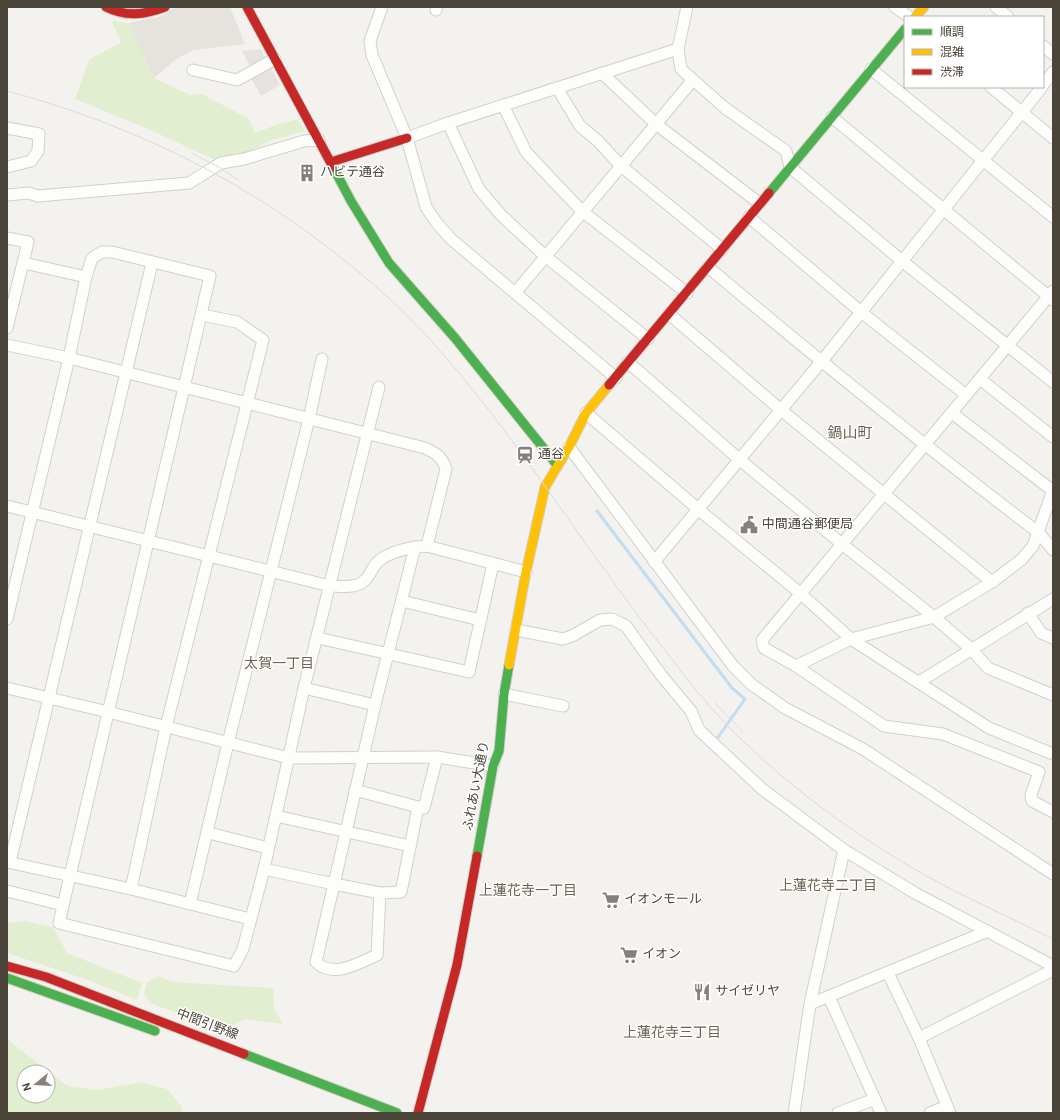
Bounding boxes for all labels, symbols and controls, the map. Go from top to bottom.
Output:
legend [904,16,1044,88]
text: 順調 [940,25,964,41]
text: 混雑 [940,45,964,61]
text: 渋滞 [940,65,964,81]
building icon: ハビテ通谷 [297,163,317,183]
place label: ハビテ通谷 [320,165,385,181]
district label: 鍋山町 [827,425,873,444]
station icon: 通谷 [515,445,535,465]
place label: 通谷 [538,447,564,463]
public building icon: 中間通谷郵便局 [739,515,759,535]
place label: 中間通谷郵便局 [762,517,853,533]
district label: 太賀一丁目 [244,656,314,673]
street label: ふれあい大通り [460,740,494,832]
district label: 上蓮花寺二丁目 [779,878,877,895]
district label: 上蓮花寺一丁目 [479,883,577,900]
supermarket icon: イオンモール [601,890,621,910]
place label: イオンモール [624,892,702,908]
supermarket icon: イオン [619,945,639,965]
place label: イオン [642,947,681,963]
restaurant icon: サイゼリヤ [692,982,712,1002]
place label: サイゼリヤ [715,983,780,1000]
street label: 中間引野線 [174,1005,241,1044]
district label: 上蓮花寺三丁目 [623,1025,721,1042]
north arrow [16,1064,56,1104]
text: N [20,1081,35,1093]

